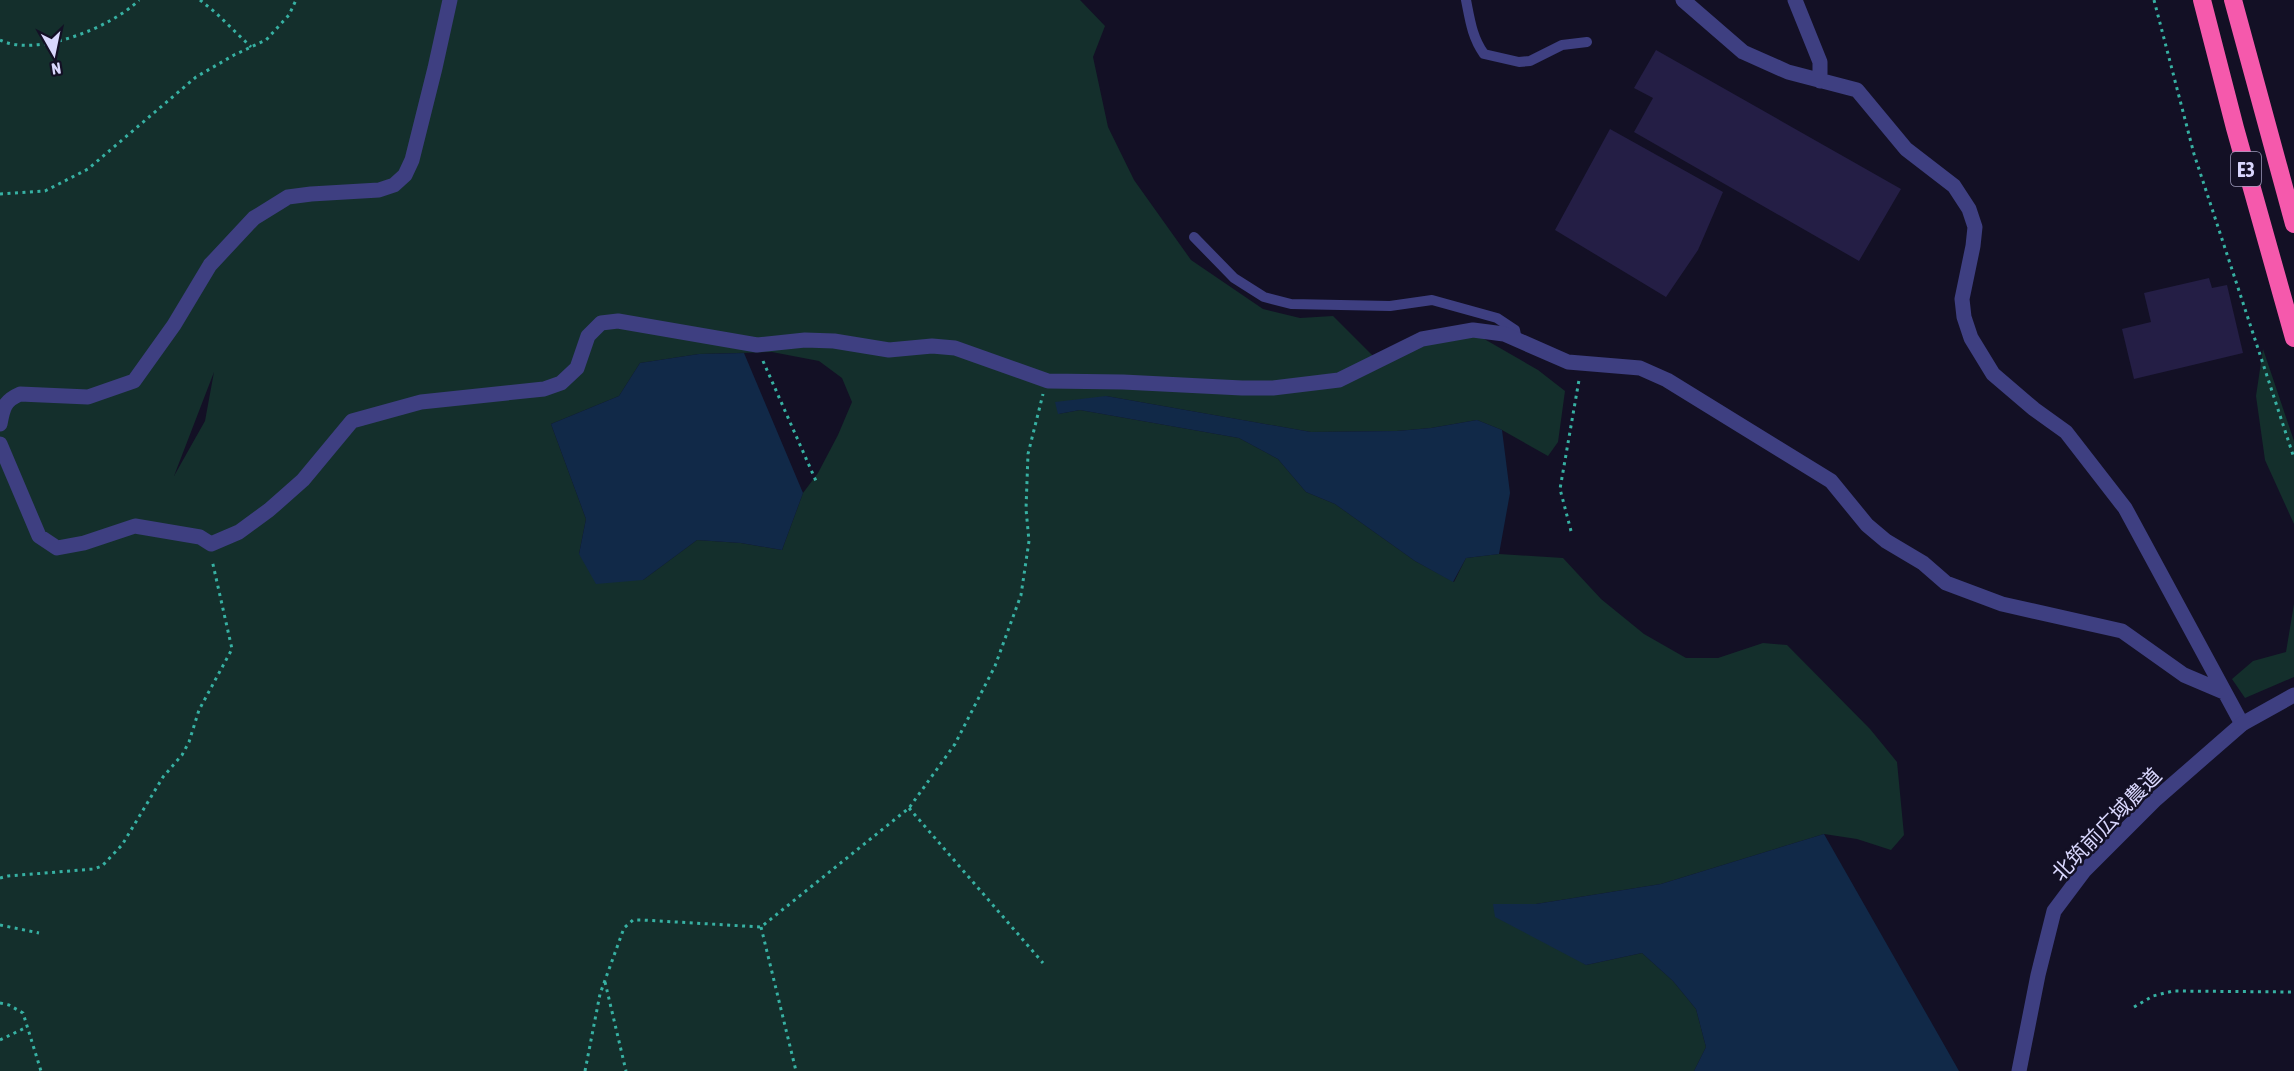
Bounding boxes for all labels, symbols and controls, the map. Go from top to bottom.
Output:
north arrow [24,24,84,84]
text: N [50,59,62,78]
road number: E3 [2231,152,2261,186]
street label: 北筑前広域農道 [2046,763,2166,885]

